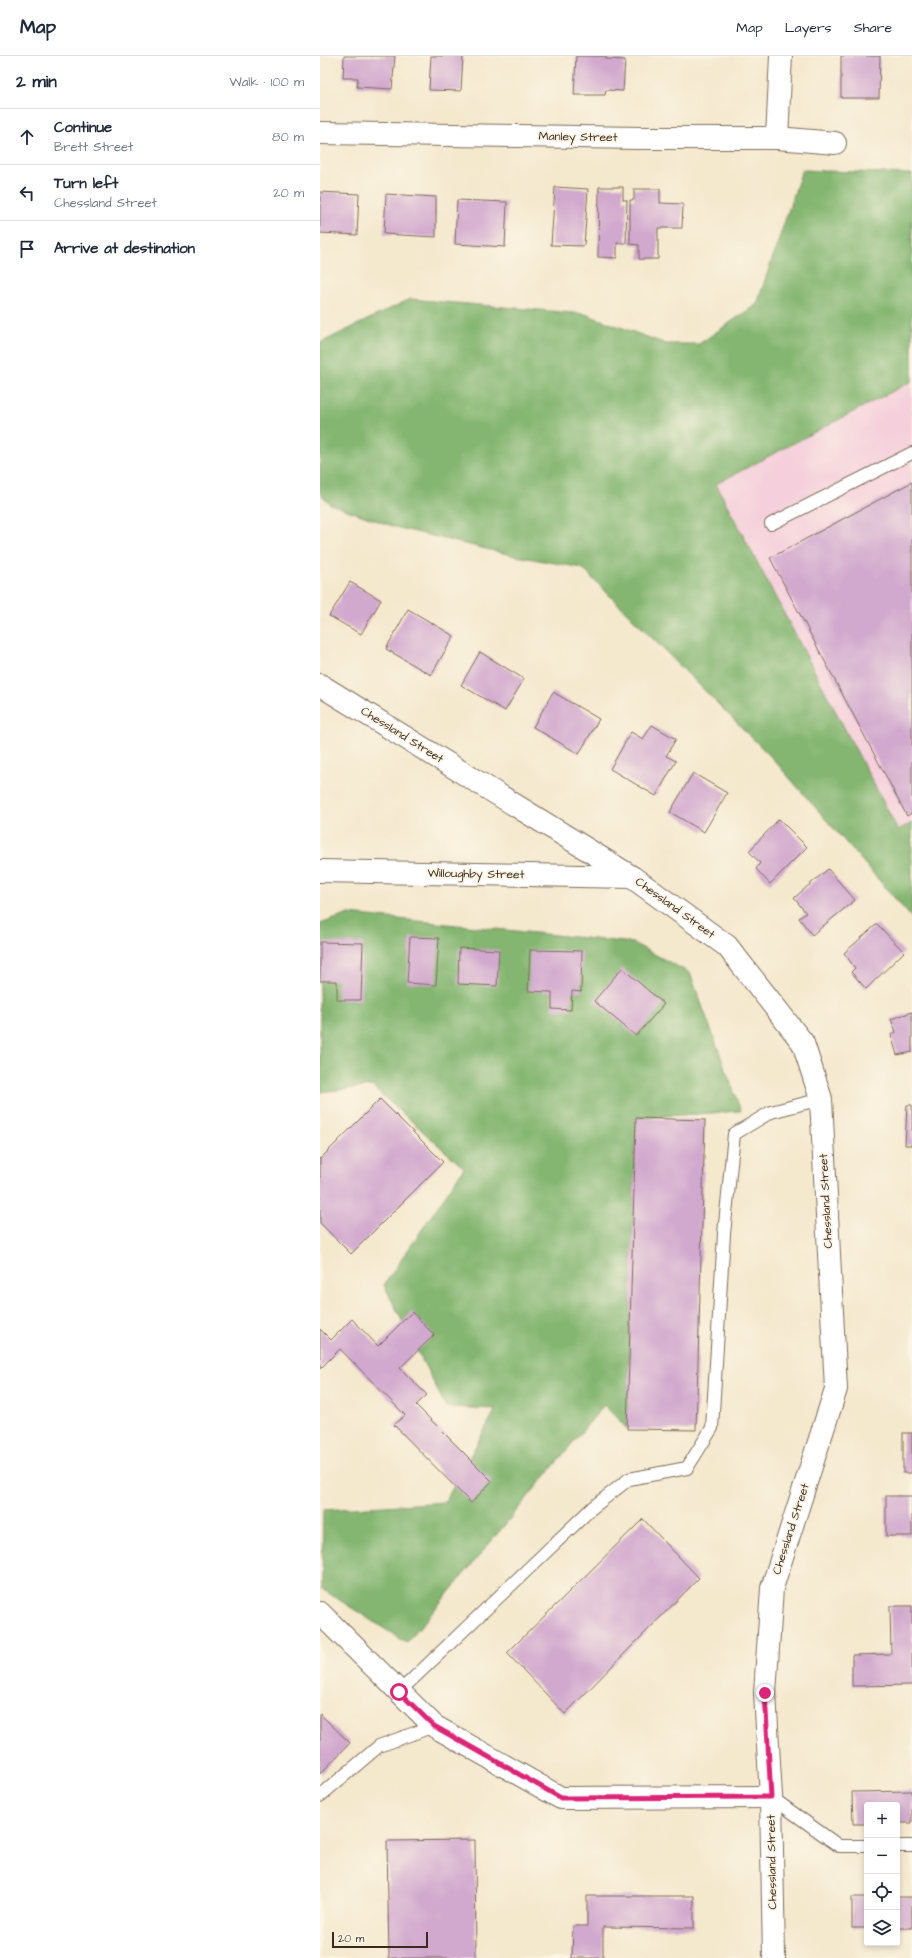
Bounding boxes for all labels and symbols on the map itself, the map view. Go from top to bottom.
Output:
street label: Manley Street [538,128,618,147]
street label: Chessland Street [357,703,447,767]
street label: Willoughby Street [427,865,525,884]
street label: Chessland Street [632,873,719,943]
street label: Chessland Street [815,1153,837,1249]
street label: Chessland Street [768,1481,814,1577]
route start [390,1683,408,1701]
route end [756,1684,774,1702]
street label: Chessland Street [763,1814,781,1910]
scale bar [332,1930,428,1949]

